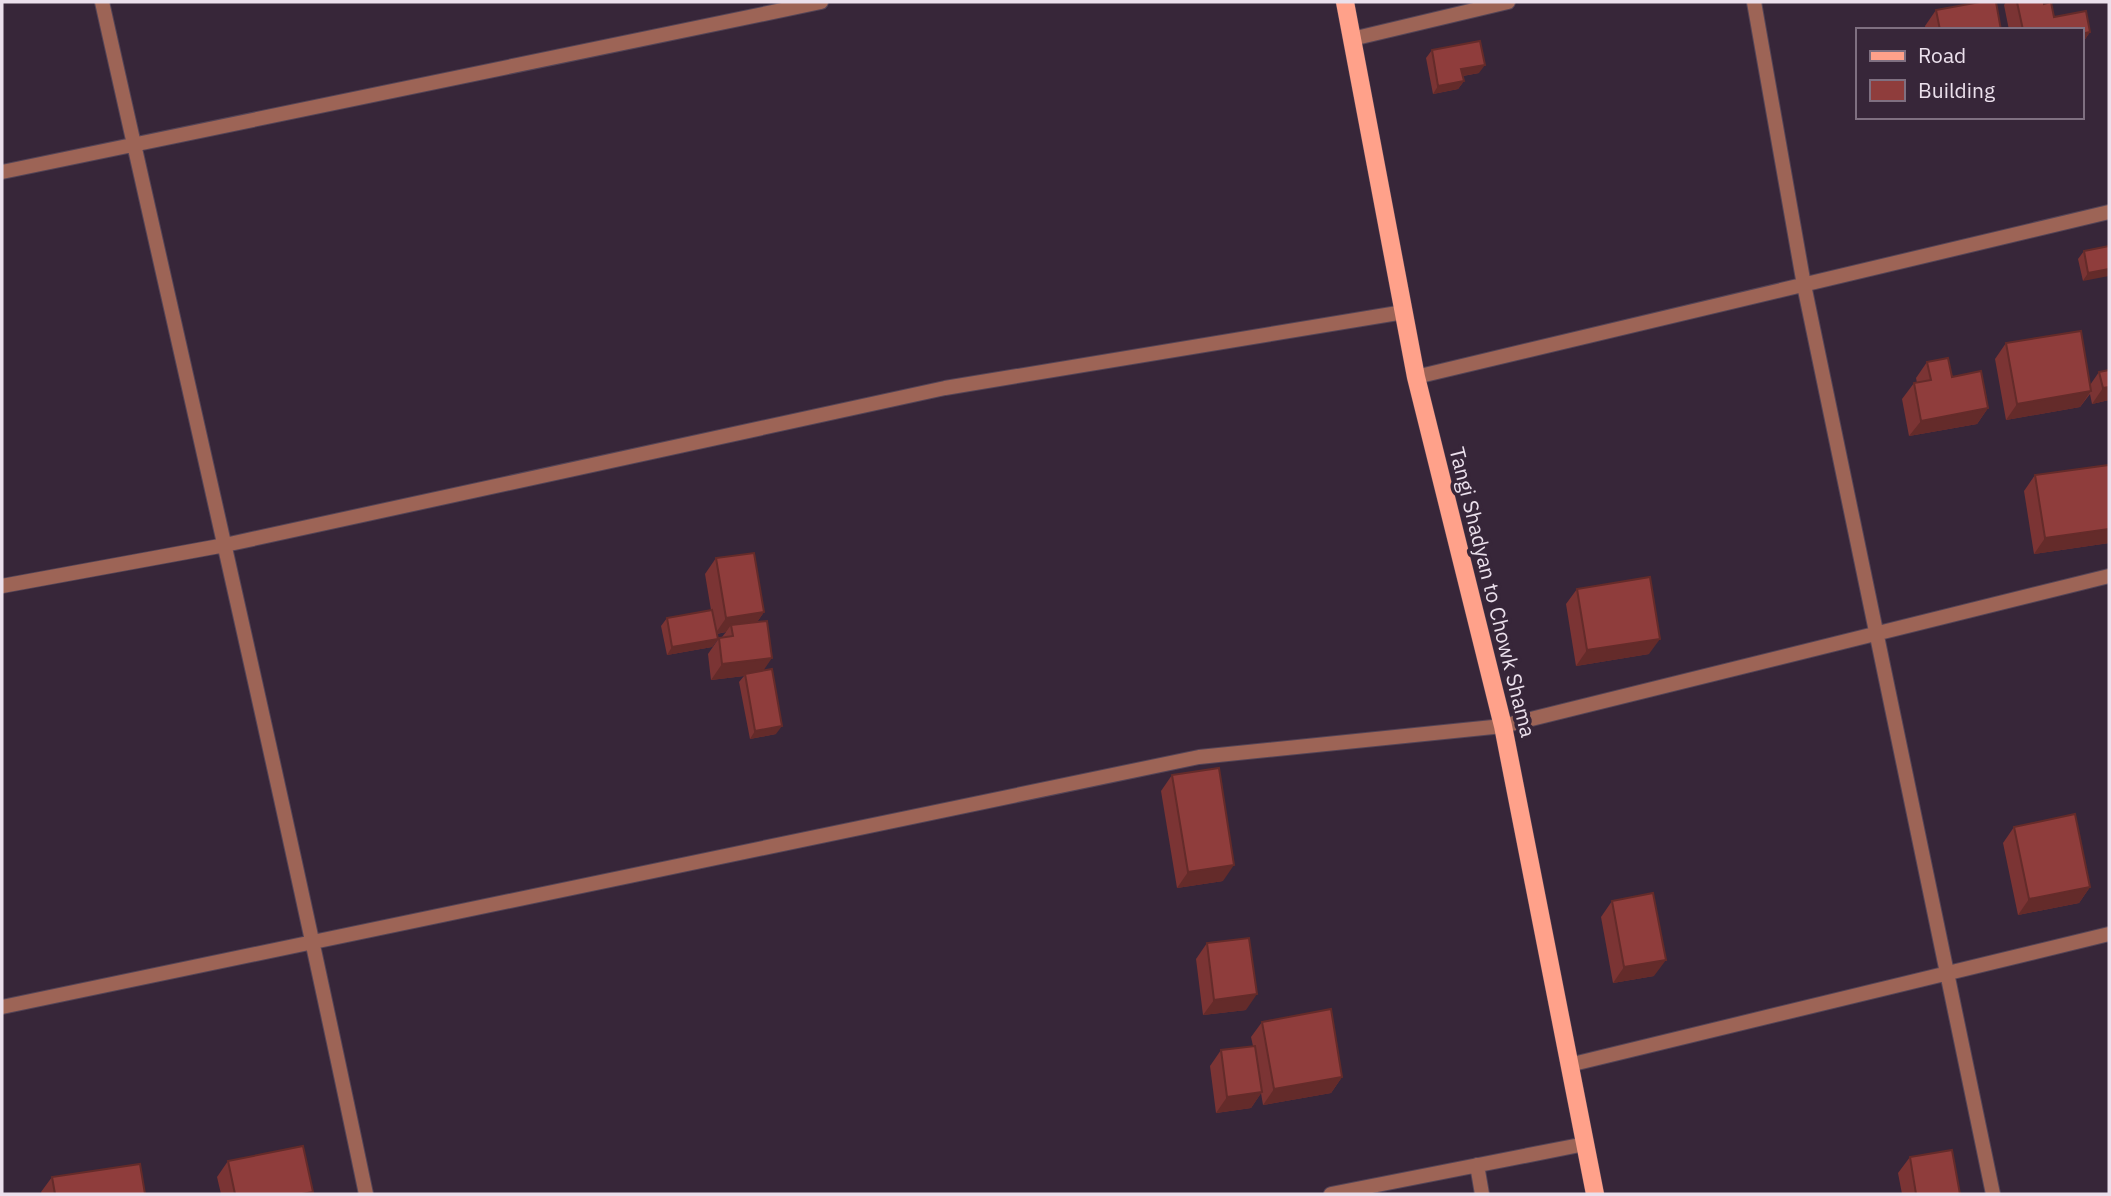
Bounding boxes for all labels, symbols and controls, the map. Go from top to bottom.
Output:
legend [1856,28,2083,119]
text: Road [1918,41,1966,69]
text: Building [1918,76,1995,104]
street label: Tangi Shadyan to Chowk Shama [1443,444,1543,740]

